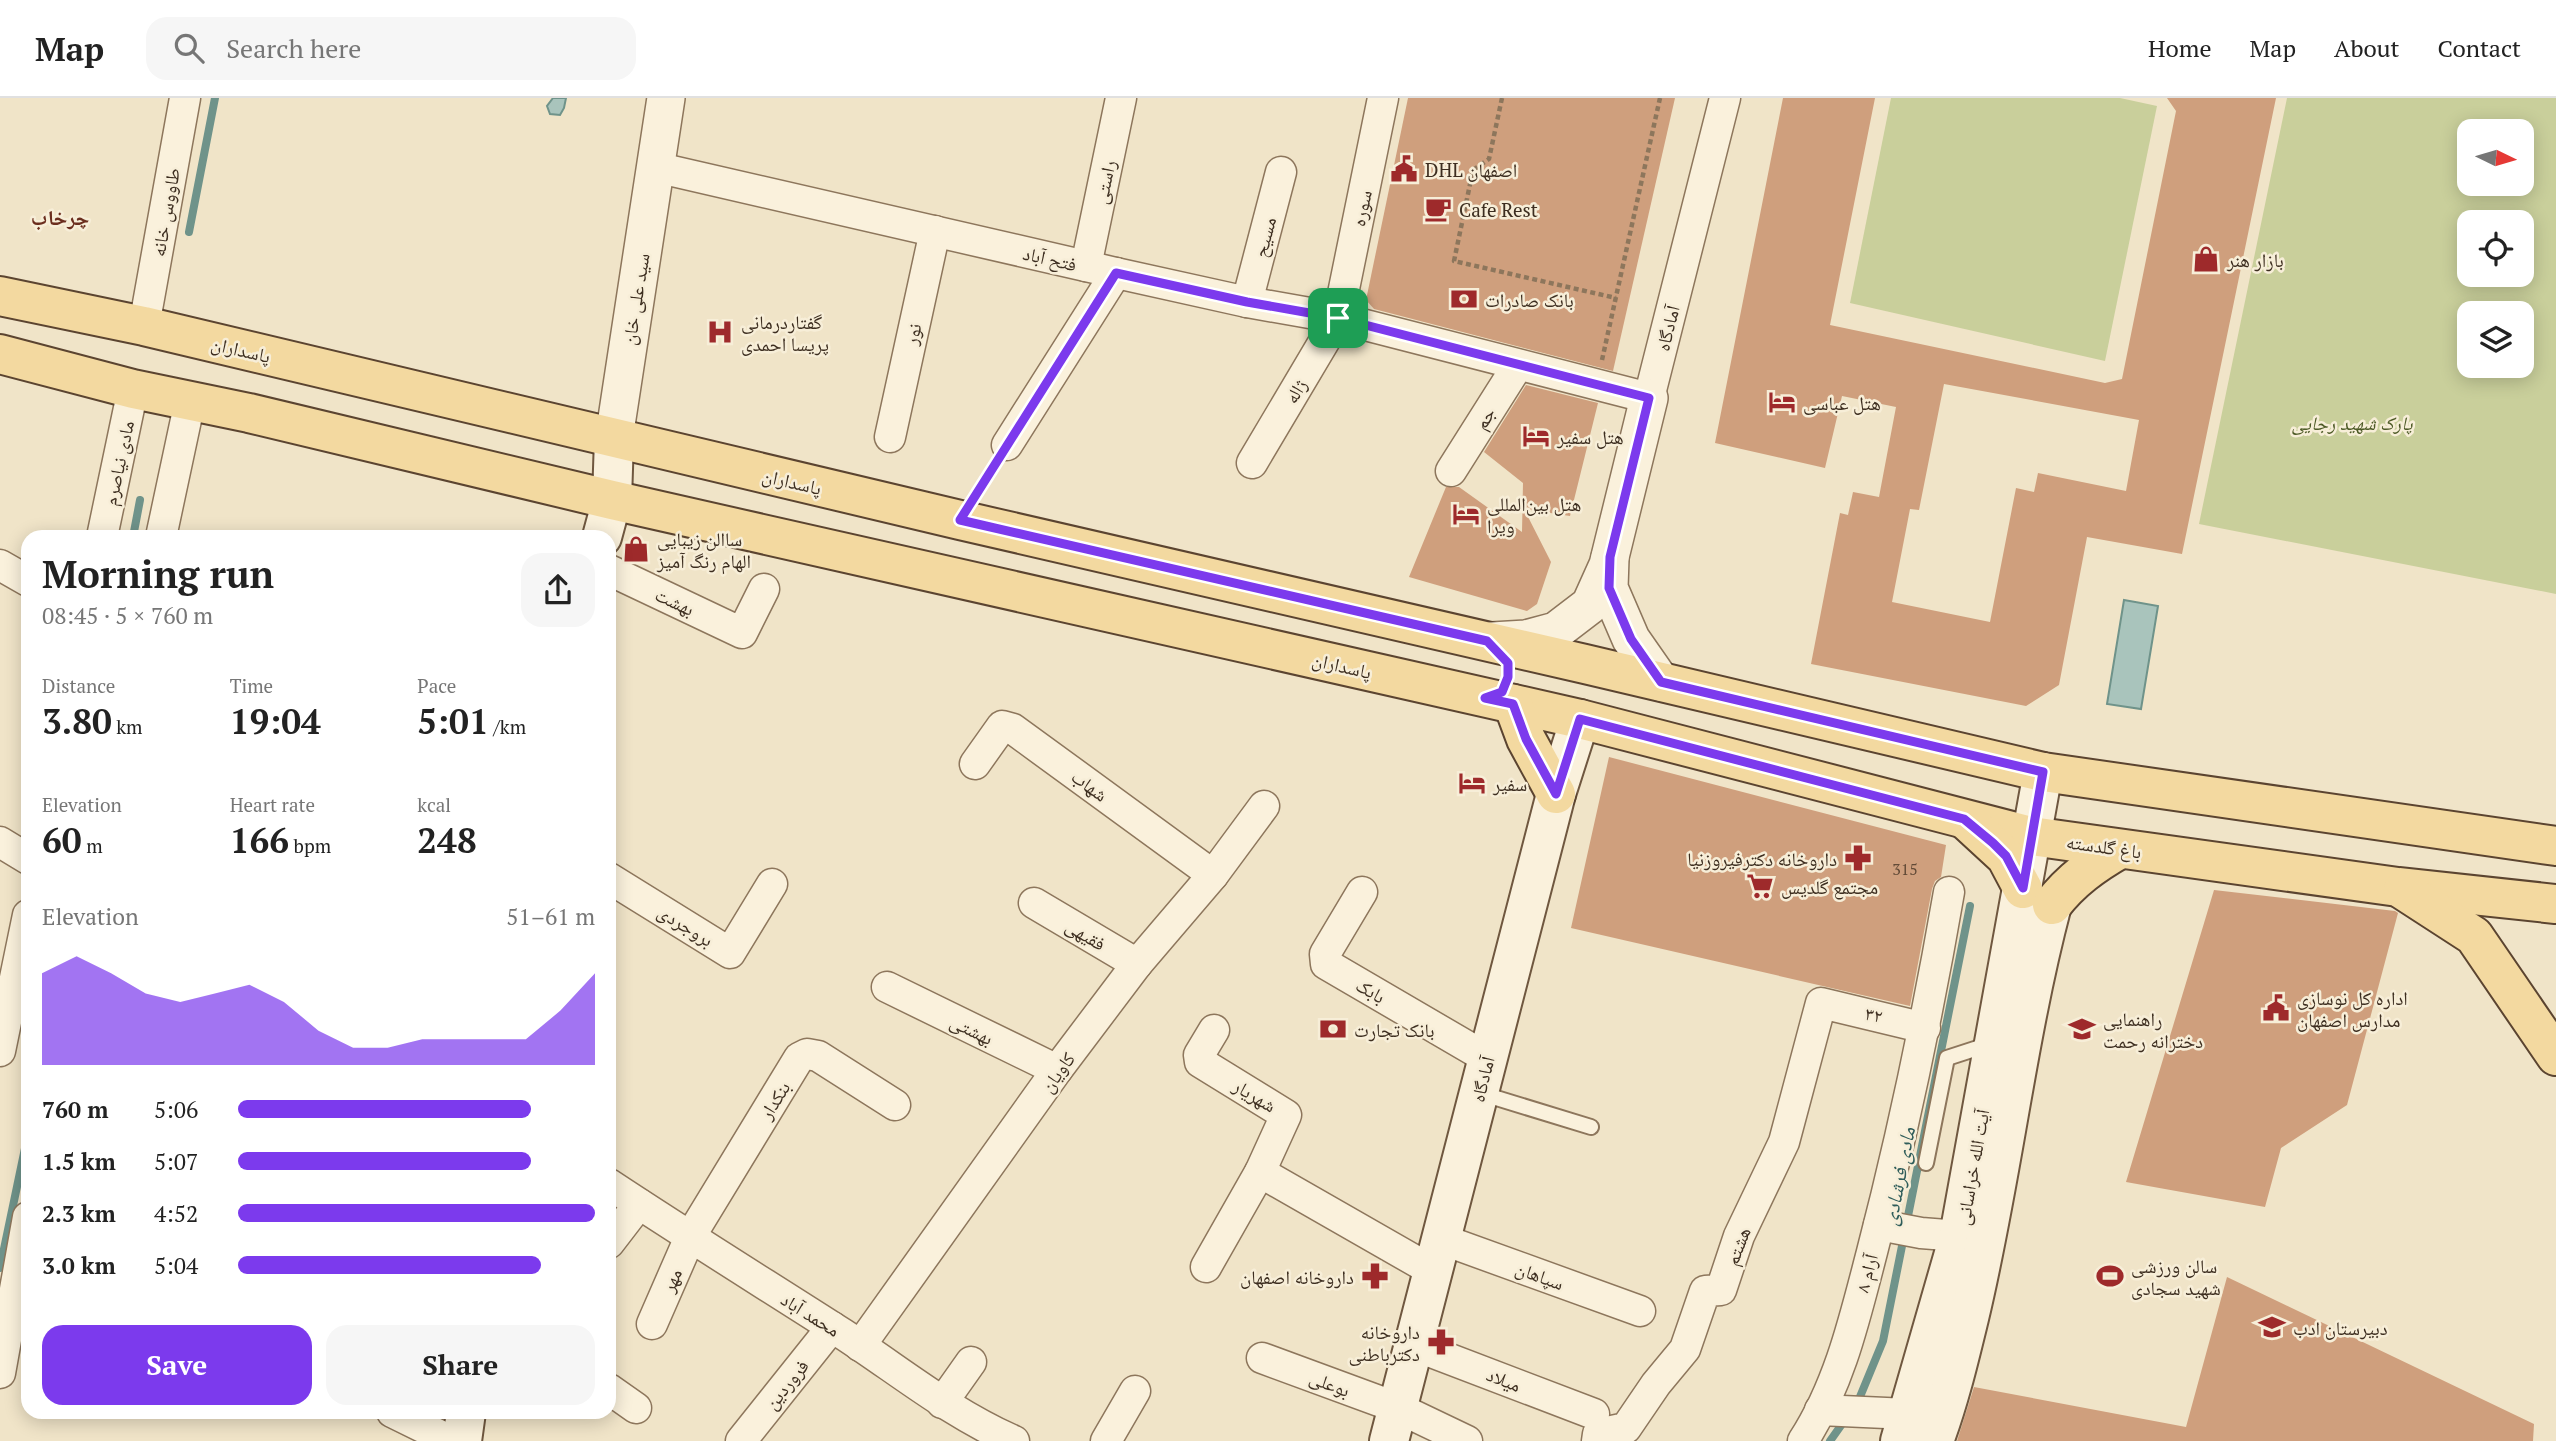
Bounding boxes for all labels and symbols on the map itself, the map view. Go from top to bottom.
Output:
north arrow [2457,119,2534,196]
public building icon: DHL اصفهان [1389,154,1419,184]
place label: DHL اصفهان [1425,157,1517,182]
street label: راستی [1087,158,1121,206]
street label: طاووس خانه [145,166,185,258]
street label: سوره [1345,188,1377,228]
cafe icon: Cafe Rest [1423,194,1453,224]
place label: Cafe Rest [1459,197,1538,222]
district label: چرخاب [31,203,89,231]
street label: مسیح [1247,214,1282,260]
street label: فتح آباد [1020,240,1079,277]
shop icon: بازار هنر [2191,244,2221,274]
place label: بازار هنر [2226,247,2284,272]
street label: سید علی خان [615,251,655,347]
bank icon: بانک صادرات [1449,284,1479,314]
place label: بانک صادرات [1485,287,1574,312]
pin [1308,288,1368,348]
street label: آمادگاه [1649,301,1685,353]
place label: گفتاردرمانی پریسا احمدی [741,309,829,356]
hospital icon: گفتاردرمانی پریسا احمدی [705,317,735,347]
street label: نور [897,321,926,348]
street label: پاسداران [209,330,273,368]
street label: ژاله [1278,374,1312,408]
hotel icon: هتل عباسی [1767,387,1797,417]
place label: هتل عباسی [1803,390,1881,415]
street label: جم [1468,402,1501,435]
park label: پارک شهید رجایی [2292,410,2413,435]
street label: مادی نیاصرم [97,418,141,508]
hotel icon: هتل سفیر [1521,421,1551,451]
place label: هتل سفیر [1556,424,1624,449]
street label: پاسداران [760,462,824,500]
place label: هتل بین‌المللی ویرا [1487,491,1581,538]
hotel icon: هتل بین‌المللی ویرا [1451,499,1481,529]
place label: ساالن زیبایی الهام رنگ آمیز [656,526,751,575]
shop icon: ساالن زیبایی الهام رنگ آمیز [621,534,651,564]
street label: بهشت [651,581,699,621]
street label: پاسداران [1310,646,1374,684]
street label: شهاب [1067,763,1113,807]
hotel icon: سفیر [1457,768,1487,798]
place label: سفیر [1492,771,1527,796]
street label: باغ گلدسته [2065,828,2143,864]
pharmacy icon: داروخانه دکترفیروزنیا [1843,843,1873,873]
place label: داروخانه دکترفیروزنیا [1687,846,1837,871]
house number: 315 [1892,858,1918,880]
supermarket icon: مجتمع گلدیس [1745,871,1775,901]
place label: مجتمع گلدیس [1781,874,1878,900]
street label: بروجردی [653,898,719,952]
street label: فقیهی [1061,912,1111,956]
street label: بابک [1352,972,1390,1008]
place label: اداره کل نوسازی مدارس اصفهان [2297,985,2408,1032]
public building icon: اداره کل نوسازی مدارس اصفهان [2261,993,2291,1023]
street label: ۳۲ [1863,1000,1885,1028]
place label: راهنمایی دخترانه رحمت [2103,1006,2203,1053]
street label: بهشتی [946,1008,998,1050]
bank icon: بانک تجارت [1318,1014,1348,1044]
school or university icon: راهنمایی دخترانه رحمت [2067,1014,2097,1044]
place label: بانک تجارت [1354,1017,1435,1042]
street label: کاویان [1034,1047,1080,1097]
street label: آمادگاه [1464,1052,1500,1104]
street label: شهریار [1228,1072,1281,1118]
street label: بنکدار [752,1076,795,1125]
street label: آیت الله خراسانی [1949,1106,1995,1227]
water label: مادی فرشادی [1875,1124,1921,1228]
street label: هشتم [1718,1223,1757,1269]
street label: ۸ آرام [1849,1250,1885,1296]
place label: سالن ورزشی شهید سجادی [2131,1253,2221,1300]
street label: سپاهان [1512,1255,1568,1295]
pharmacy icon: داروخانه اصفهان [1360,1261,1390,1291]
sports icon: سالن ورزشی شهید سجادی [2095,1261,2125,1291]
street label: مهر [654,1264,687,1297]
place label: داروخانه اصفهان [1240,1264,1354,1289]
street label: محمد آباد [777,1286,845,1342]
school or university icon: دبیرستان ادب [2257,1312,2287,1342]
place label: دبیرستان ادب [2293,1315,2388,1340]
place label: داروخانه دکترباطنی [1349,1319,1420,1366]
pharmacy icon: داروخانه دکترباطنی [1426,1327,1456,1357]
street label: فروردین [758,1354,814,1414]
street label: میلاد [1483,1361,1525,1397]
street label: بوعلی [1306,1364,1354,1402]

